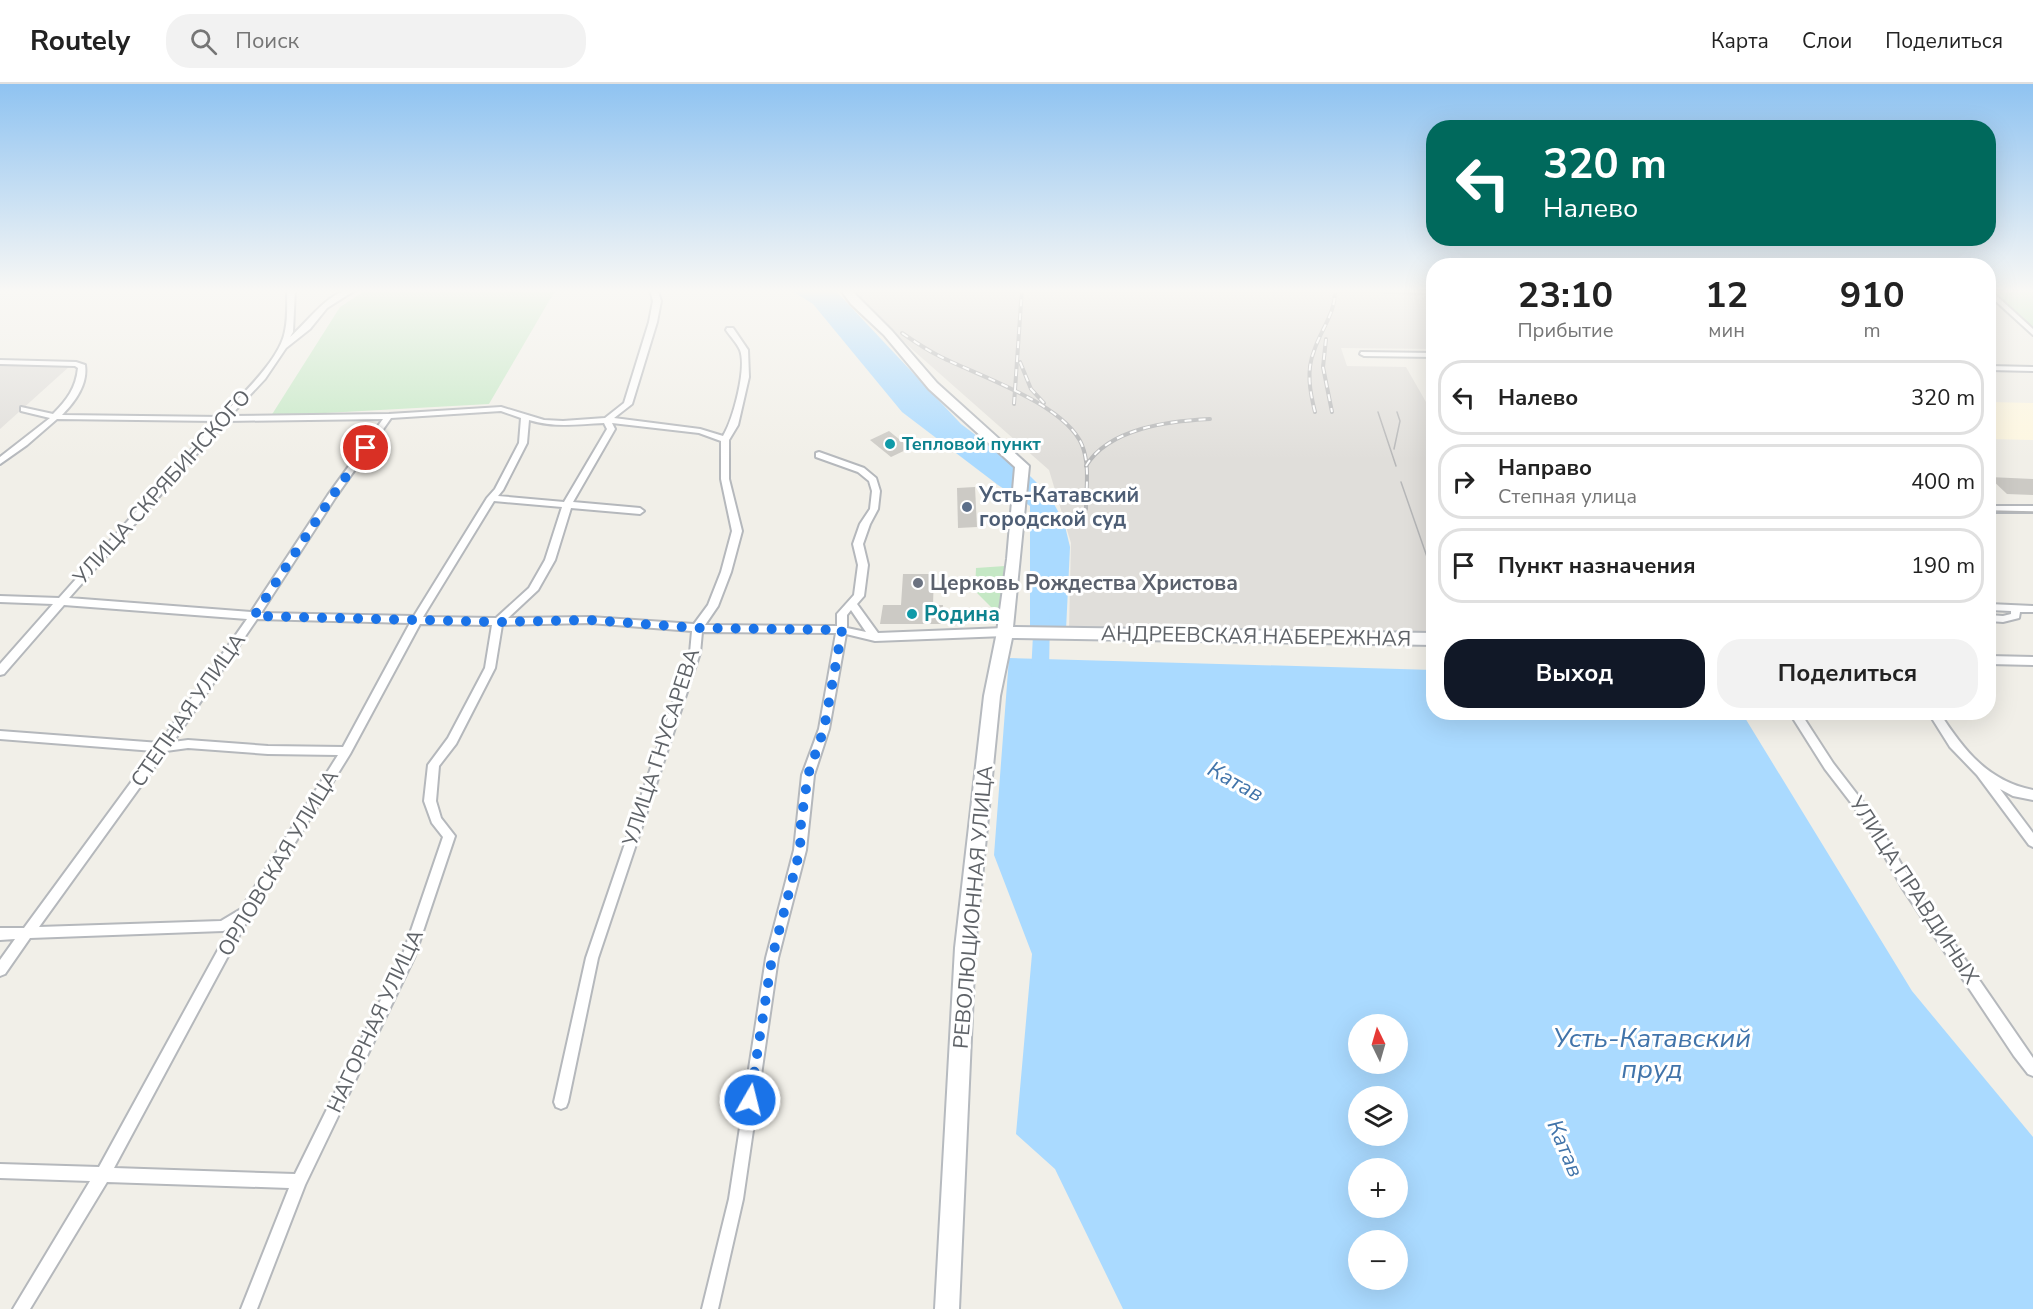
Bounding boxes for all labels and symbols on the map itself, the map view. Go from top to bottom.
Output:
street label: УЛИЦА СКРЯБИНСКОГО [66,384,257,591]
pin [340,422,391,473]
place label: Тепловой пункт [902,432,1041,456]
marker: Тепловой пункт [883,437,897,451]
place label: Усть-Катавский городской суд [978,481,1139,533]
marker: Усть-Катавский городской суд [960,500,974,514]
place label: Церковь Рождества Христова [930,569,1238,597]
marker: Церковь Рождества Христова [911,576,925,590]
place label: Родина [924,600,1000,628]
marker: Родина [905,607,919,621]
street label: АНДРЕЕВСКАЯ НАБЕРЕЖНАЯ [1101,619,1411,653]
street label: СТЕПНАЯ УЛИЦА [124,627,252,793]
street label: УЛИЦА ГНУСАРЕВА [616,645,706,850]
water label: Катав [1202,754,1269,809]
street label: РЕВОЛЮЦИОННАЯ УЛИЦА [947,764,999,1050]
street label: ОРЛОВСКАЯ УЛИЦА [211,765,345,961]
street label: УЛИЦА ПРАВДИНЫХ [1842,790,1985,990]
street label: НАГОРНАЯ УЛИЦА [320,925,430,1117]
north arrow [1348,1014,1408,1074]
water label: Усть-Катавский пруд [1553,1020,1751,1088]
position arrow [718,1068,782,1132]
water label: Катав [1540,1115,1591,1182]

